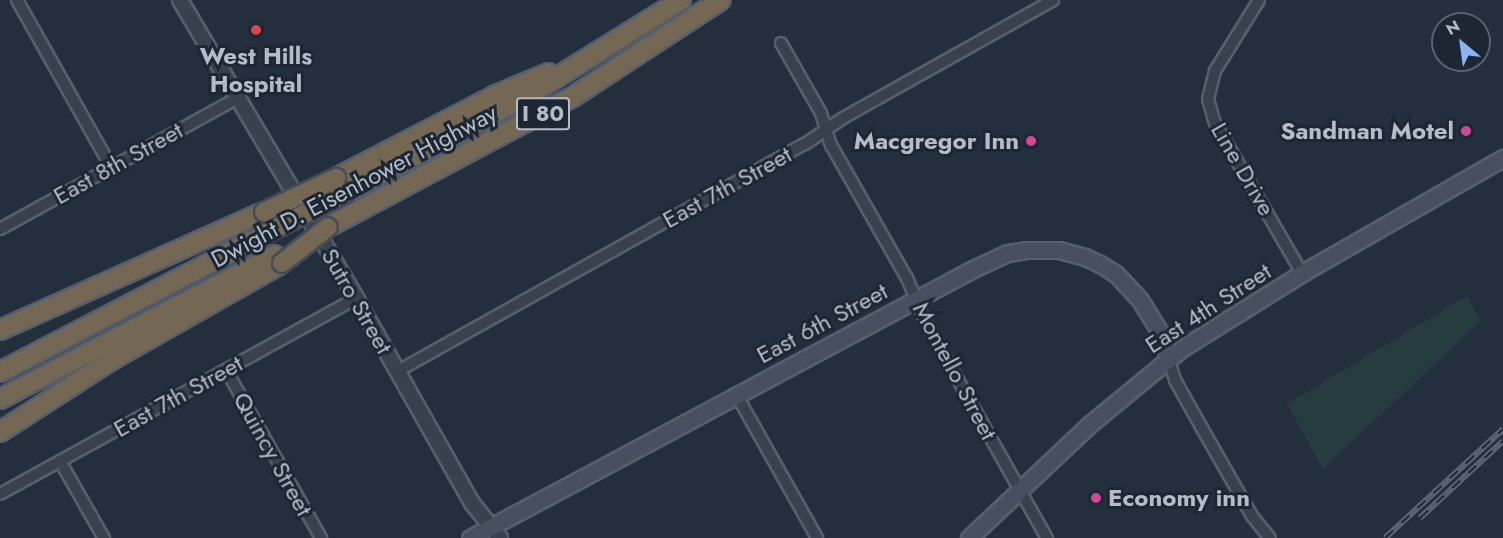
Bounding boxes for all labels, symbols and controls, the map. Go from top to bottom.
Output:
north arrow [1431,12,1491,72]
text: N [1442,14,1464,41]
marker: West Hills Hospital [247,21,265,39]
place label: West Hills Hospital [200,42,312,98]
road number: I 80 [516,95,570,133]
street label: Dwight D. Eisenhower Highway [206,98,502,274]
street label: East 8th Street [48,116,188,210]
street label: Line Drive [1205,117,1281,221]
place label: Sandman Motel [1280,117,1454,145]
marker: Sandman Motel [1459,124,1473,138]
place label: Macgregor Inn [854,127,1019,155]
marker: Macgregor Inn [1024,134,1038,148]
street label: East 7th Street [658,140,796,234]
street label: Sutro Street [315,243,399,359]
street label: East 4th Street [1140,257,1276,359]
street label: East 6th Street [752,276,892,370]
street label: Montello Street [907,297,1003,445]
street label: East 7th Street [109,349,247,443]
street label: Quincy Street [227,387,319,521]
place label: Economy inn [1108,484,1250,512]
marker: Economy inn [1089,491,1103,505]

